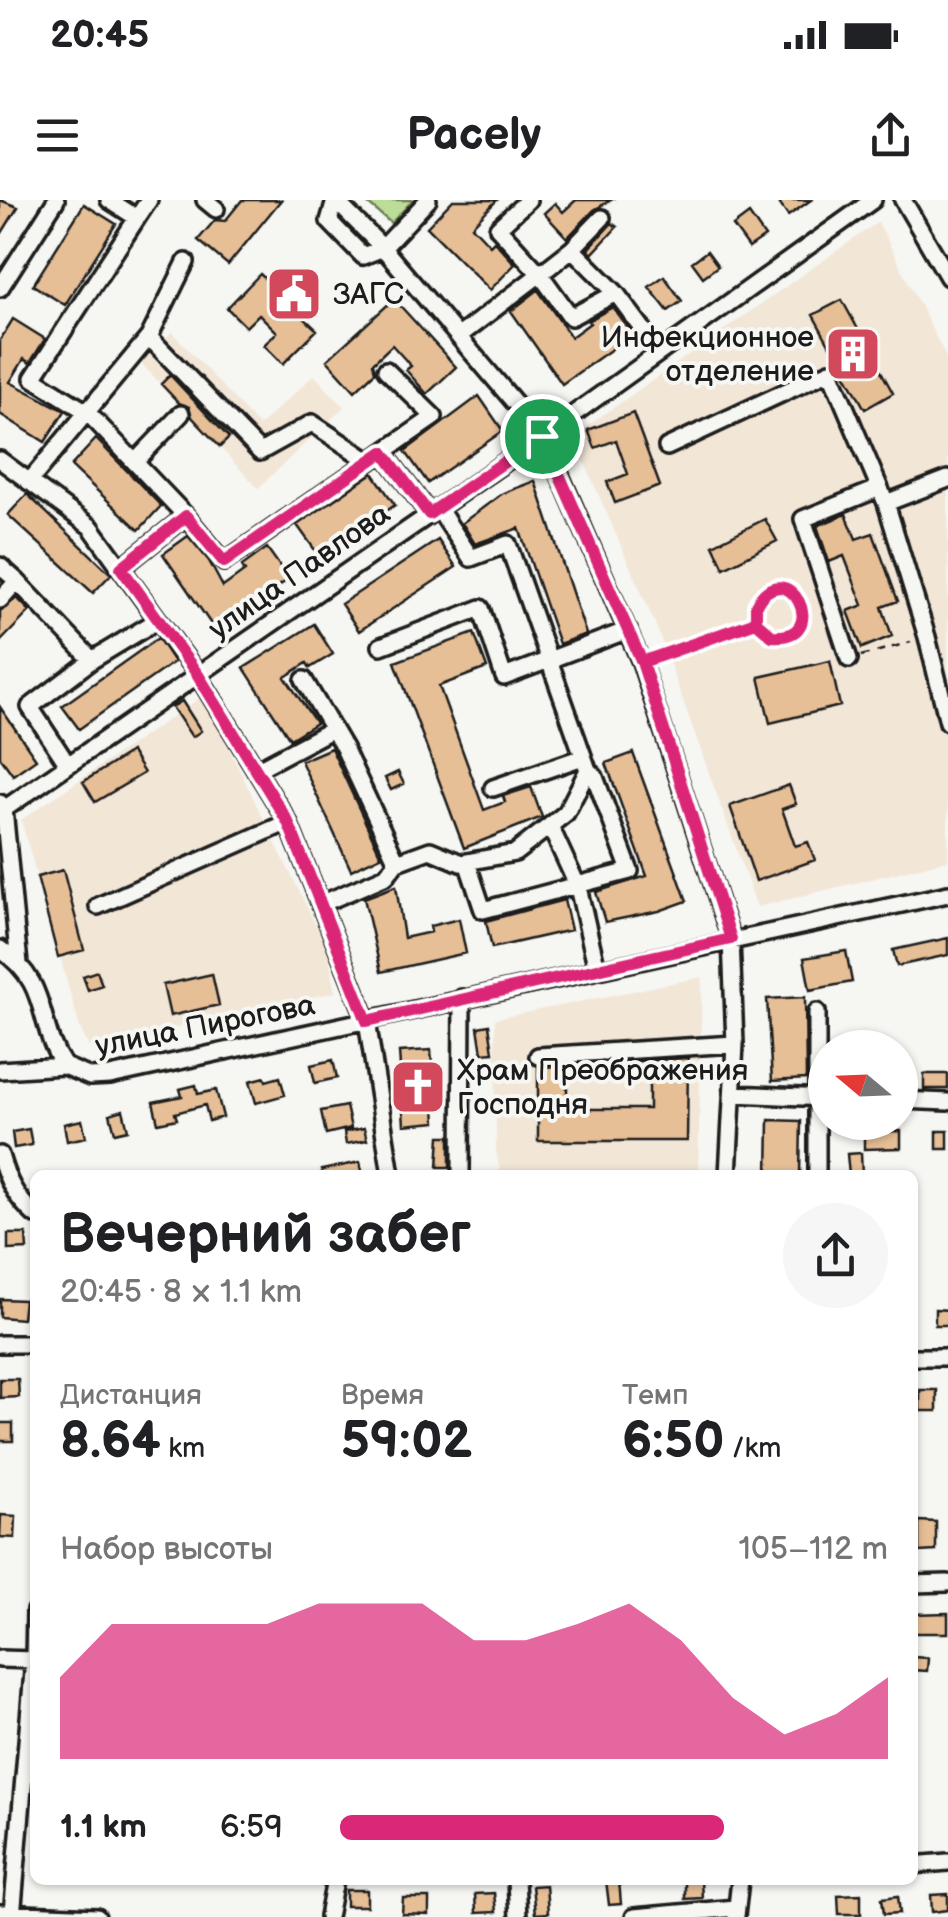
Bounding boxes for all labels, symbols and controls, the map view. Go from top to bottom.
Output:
text: 20:45 [50,13,149,58]
icon: menu [30,108,85,163]
text: Pacely [407,108,541,163]
icon: share [863,108,918,163]
public building icon: ЗАГС [264,264,324,324]
place label: ЗАГС [333,277,404,313]
place label: Инфекционное отделение [601,320,814,390]
building icon: Инфекционное отделение [823,324,883,384]
pin [500,394,585,479]
icon: arrive [515,409,570,464]
street label: улица Павлова [202,496,397,648]
street label: улица Пирогова [92,987,318,1065]
north arrow [808,1030,918,1140]
map controls [808,1030,918,1140]
place label: Храм Преображения Господня [457,1053,748,1123]
church icon: Храм Преображения Господня [388,1057,448,1117]
text: Вечерний забег [60,1202,471,1269]
button: share [783,1203,888,1308]
text: 20:45 · 8 × 1.1 km [60,1273,302,1312]
text: Дистанция [60,1379,202,1412]
text: Время [341,1379,424,1412]
text: Темп [622,1379,689,1412]
text: 8.64 [60,1412,161,1472]
text: 59:02 [341,1412,472,1472]
text: 6:50 [622,1412,724,1472]
text: km [161,1432,205,1465]
text: /km [724,1432,781,1465]
text: Набор высоты [60,1530,273,1569]
text: 105–112 m [739,1530,888,1569]
text: 1.1 km [60,1808,147,1847]
text: 6:59 [220,1808,283,1847]

